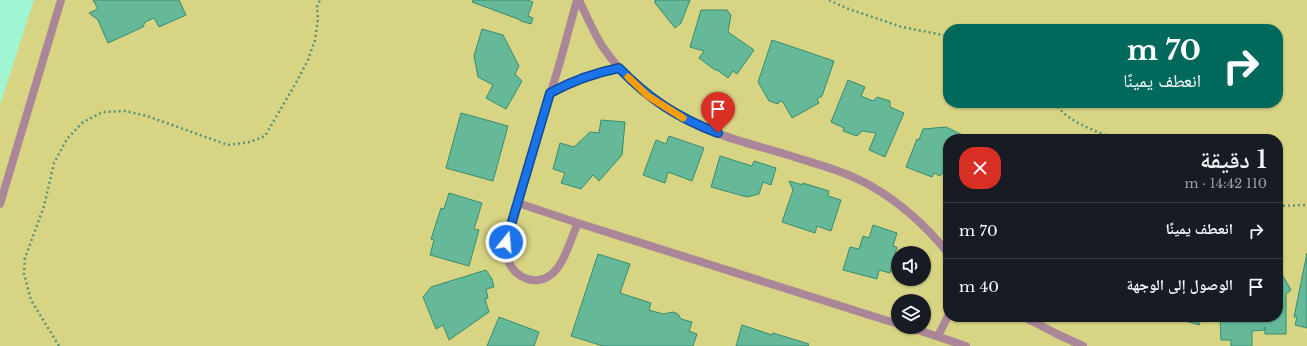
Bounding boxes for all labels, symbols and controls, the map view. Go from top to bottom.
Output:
text: 70 m [1127,33,1201,68]
icon: right [1215,40,1267,92]
text: انعطف يمينًا [1123,70,1201,92]
pin [701,92,735,133]
icon: arrive [707,98,729,120]
text: 1 دقيقة [1200,145,1267,174]
button: close [959,147,1001,189]
text: 110 m · 14:42 [1185,175,1267,192]
text: انعطف يمينًا [1165,219,1233,238]
icon: right [1245,220,1267,242]
position arrow [485,221,527,263]
text: 70 m [959,221,998,240]
map controls [891,246,931,334]
button: sound [891,246,931,286]
text: الوصول إلى الوجهة [1126,275,1233,294]
icon: arrive [1245,276,1267,298]
text: 40 m [959,277,999,296]
button: layers [891,294,931,334]

